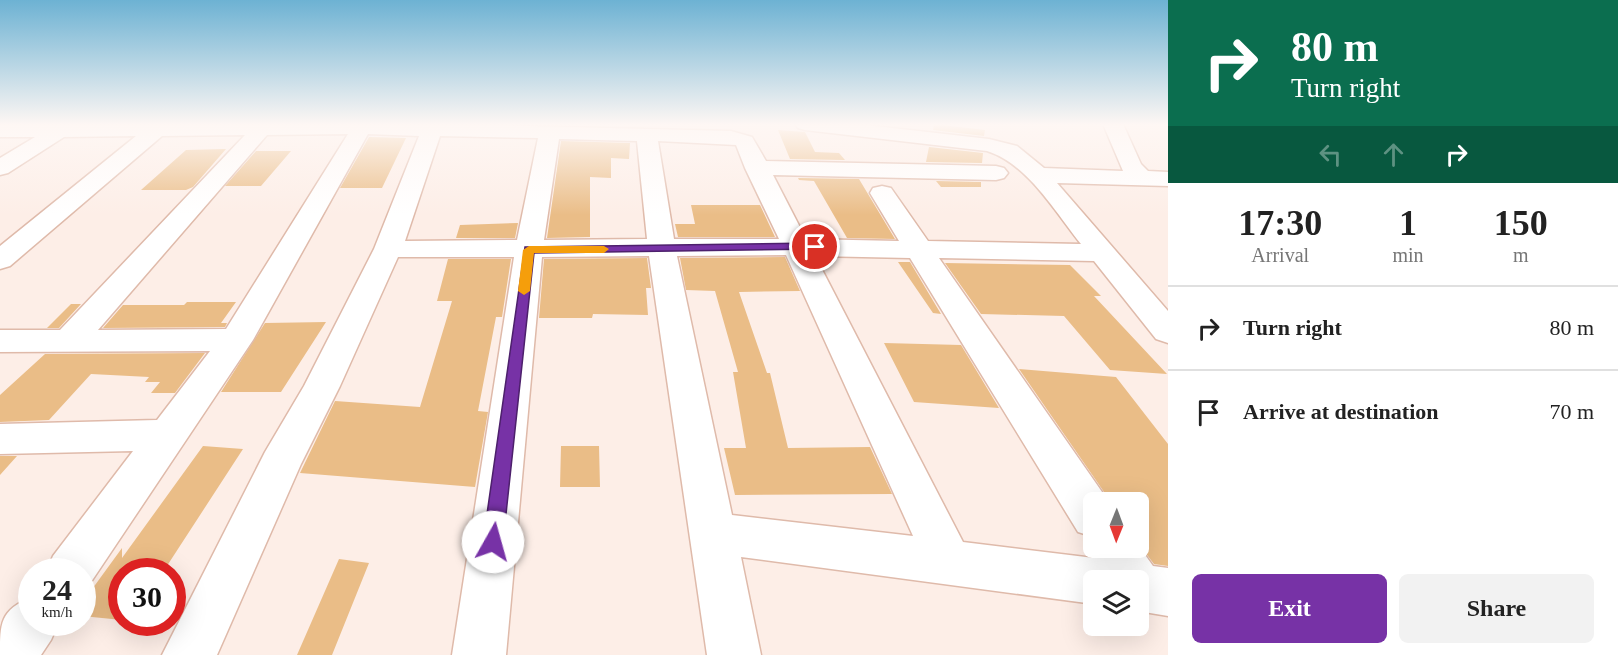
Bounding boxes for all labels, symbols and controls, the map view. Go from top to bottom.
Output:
icon: right [1192,24,1270,102]
text: 80 m [1291,24,1379,70]
text: Turn right [1291,73,1400,103]
icon: left [1314,138,1347,171]
icon: ahead [1377,138,1410,171]
icon: right [1440,138,1473,171]
text: 17:30 [1238,203,1322,243]
text: 1 [1399,203,1417,243]
text: 150 [1494,203,1548,243]
pin [789,221,840,272]
icon: arrive [798,230,831,263]
text: Arrival [1251,244,1309,266]
text: min [1392,244,1424,266]
text: m [1513,244,1529,266]
icon: right [1192,312,1225,345]
text: Turn right [1243,315,1342,340]
text: 80 m [1549,315,1594,340]
icon: arrive [1192,396,1225,429]
text: Arrive at destination [1243,399,1439,424]
text: 70 m [1549,399,1594,424]
north arrow [1083,492,1149,558]
map controls [1083,492,1149,636]
position arrow [461,510,525,574]
speed limit sign: 30 [108,558,186,636]
button: layers [1083,570,1149,636]
text: 24 [42,573,72,606]
button: Exit [1192,574,1387,643]
button: Share [1399,574,1594,643]
text: km/h [42,604,72,620]

